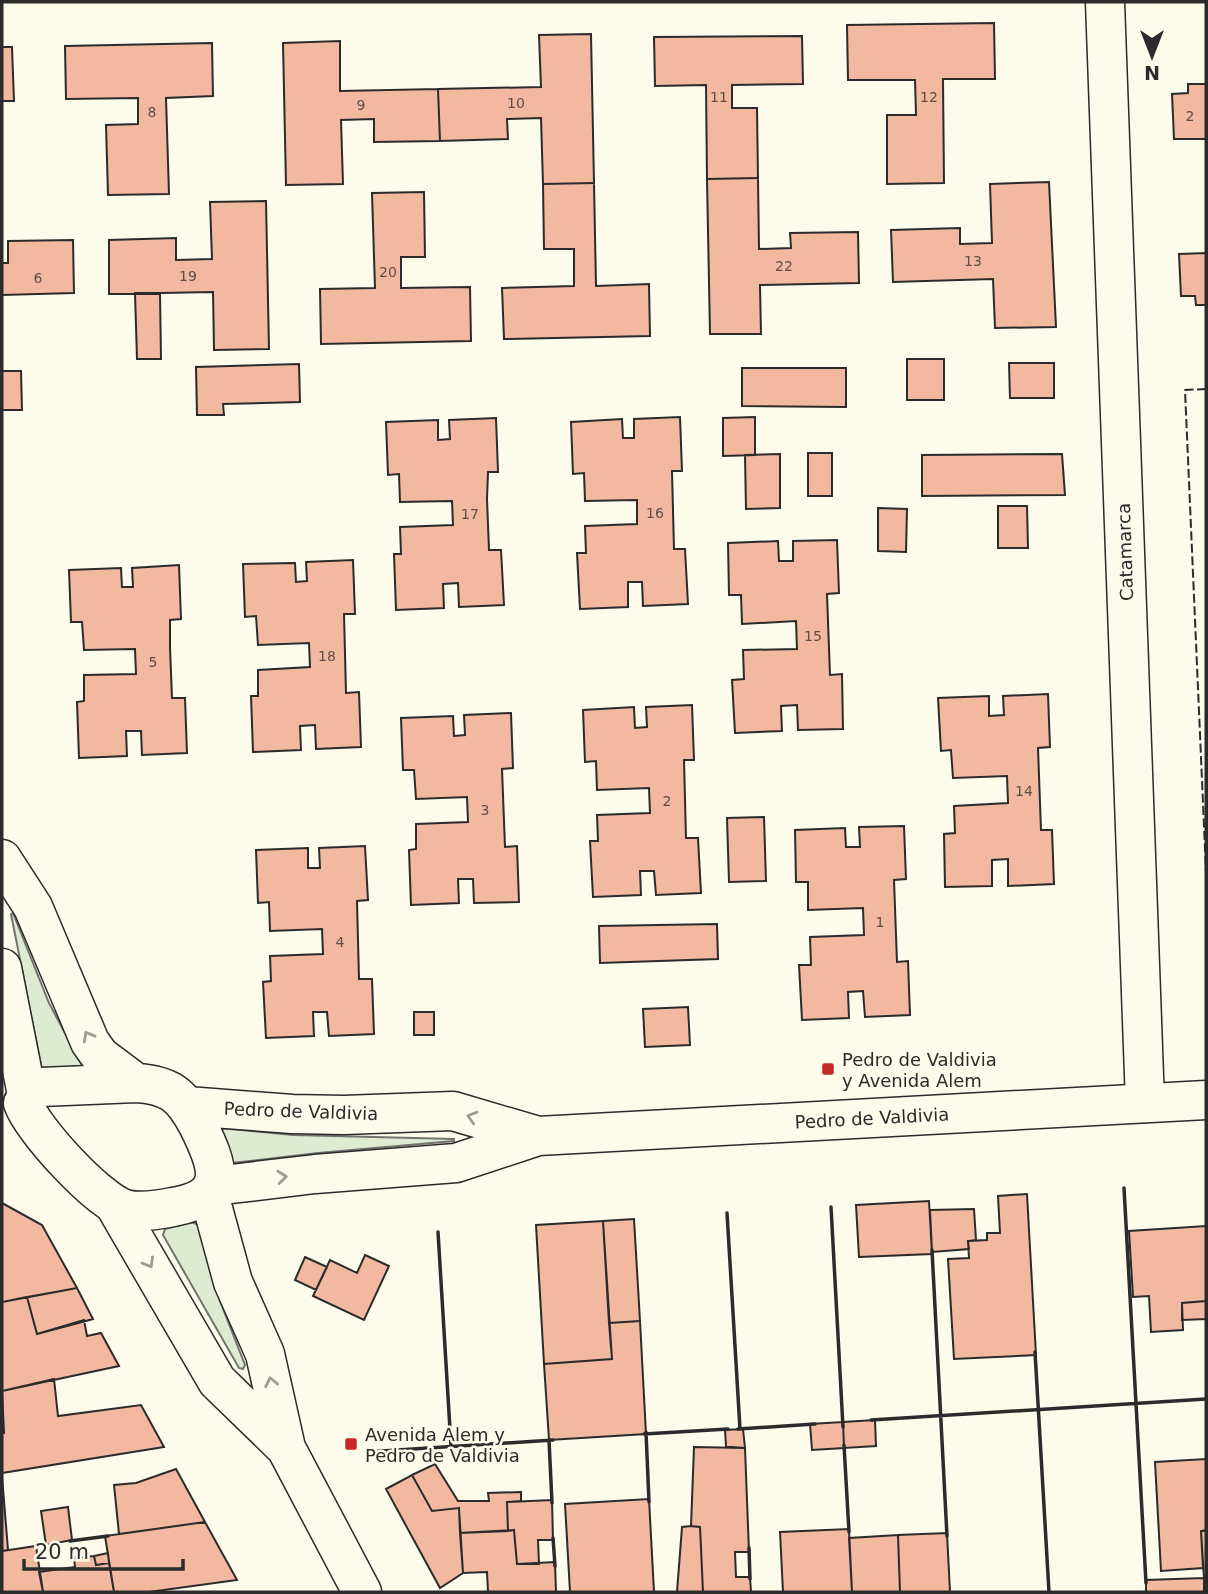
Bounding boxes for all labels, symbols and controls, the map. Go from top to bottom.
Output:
north arrow [1117,21,1187,91]
text: N [1144,62,1160,84]
house number: 11 [710,89,728,105]
house number: 12 [920,89,938,105]
house number: 10 [507,95,525,111]
house number: 9 [357,97,365,113]
house number: 8 [148,104,156,120]
house number: 2 [1186,108,1194,124]
house number: 13 [964,253,982,269]
house number: 22 [775,258,793,274]
house number: 20 [379,264,397,280]
house number: 19 [179,268,197,284]
house number: 6 [34,270,43,286]
street label: Catamarca [1113,503,1137,601]
house number: 16 [646,505,664,521]
house number: 17 [461,506,479,522]
house number: 15 [804,628,822,644]
house number: 18 [318,648,336,664]
house number: 5 [149,654,157,670]
house number: 14 [1015,783,1033,799]
house number: 2 [663,793,671,809]
house number: 3 [481,802,489,818]
house number: 1 [876,914,884,930]
house number: 4 [336,934,345,950]
one-way arrow [82,1031,96,1043]
place label: Pedro de Valdivia y Avenida Alem [842,1049,997,1091]
marker: Pedro de Valdivia y Avenida Alem [820,1061,836,1077]
street label: Pedro de Valdivia [223,1098,379,1124]
street label: Pedro de Valdivia [794,1103,950,1133]
one-way arrow [467,1110,479,1125]
one-way arrow [276,1170,288,1185]
one-way arrow [140,1255,153,1268]
one-way arrow [265,1376,280,1388]
place label: Avenida Alem y Pedro de Valdivia [365,1424,520,1466]
marker: Avenida Alem y Pedro de Valdivia [343,1436,359,1452]
scale bar [24,1528,184,1572]
text: 20 m [35,1540,89,1564]

